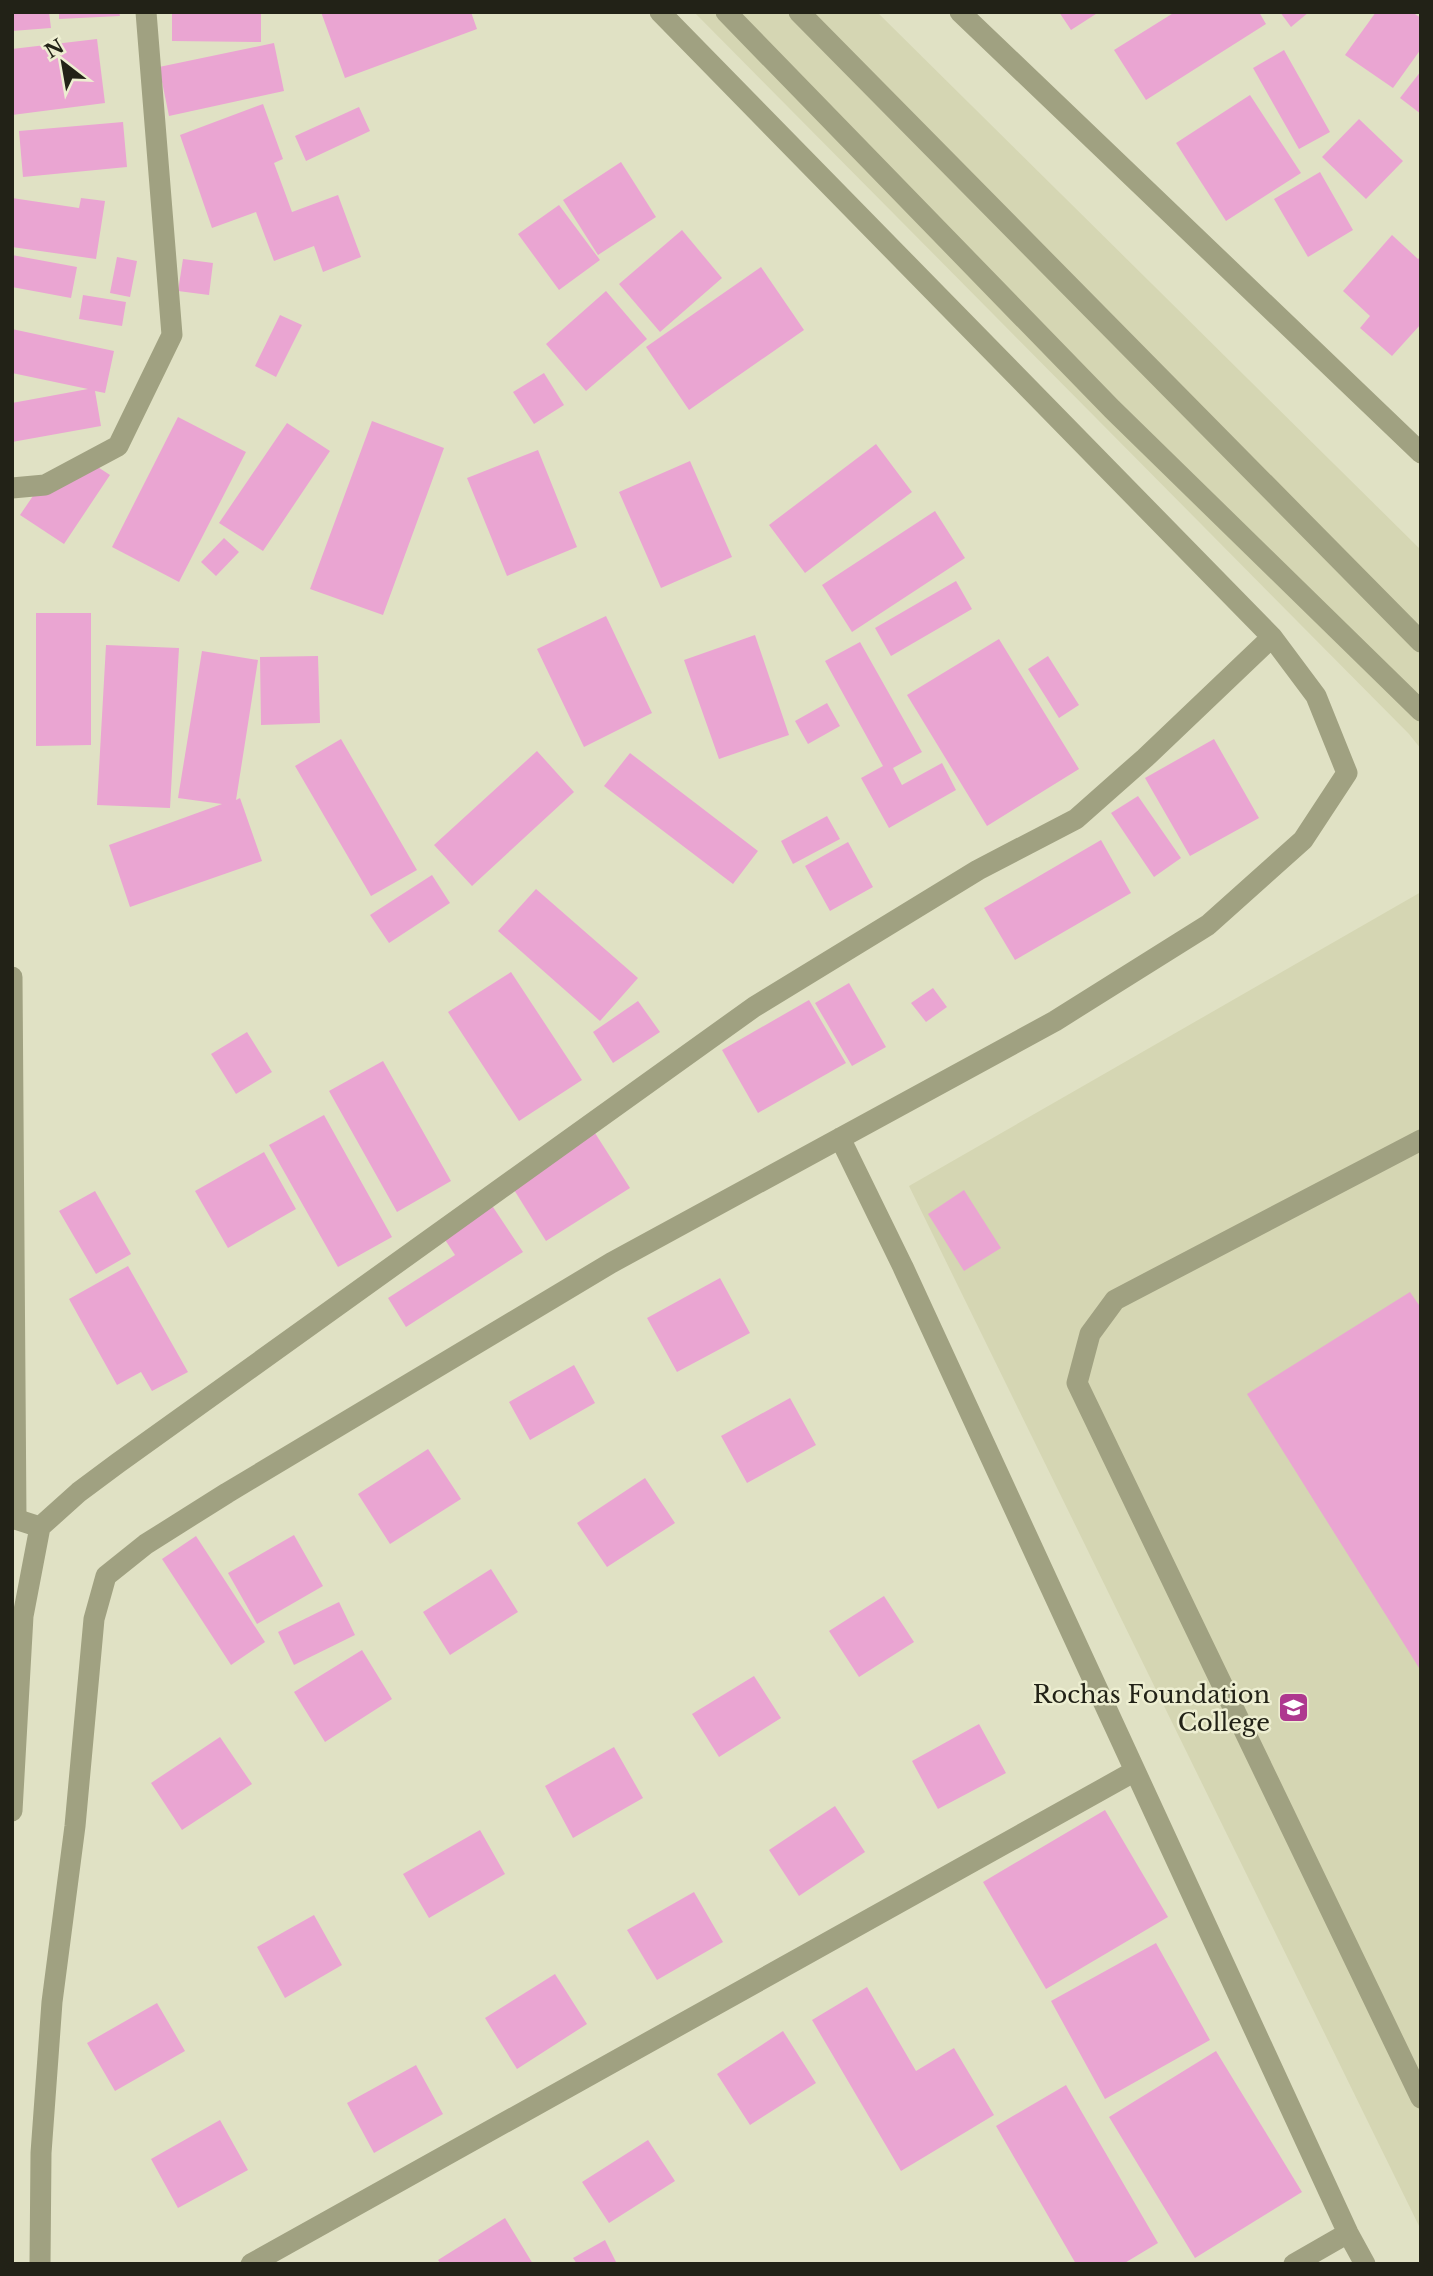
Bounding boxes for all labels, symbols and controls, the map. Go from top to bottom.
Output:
north arrow [28,28,98,98]
text: N [41,34,68,63]
place label: Rochas Foundation College [1033,1680,1270,1737]
school or university icon: Rochas Foundation College [1276,1691,1310,1725]

